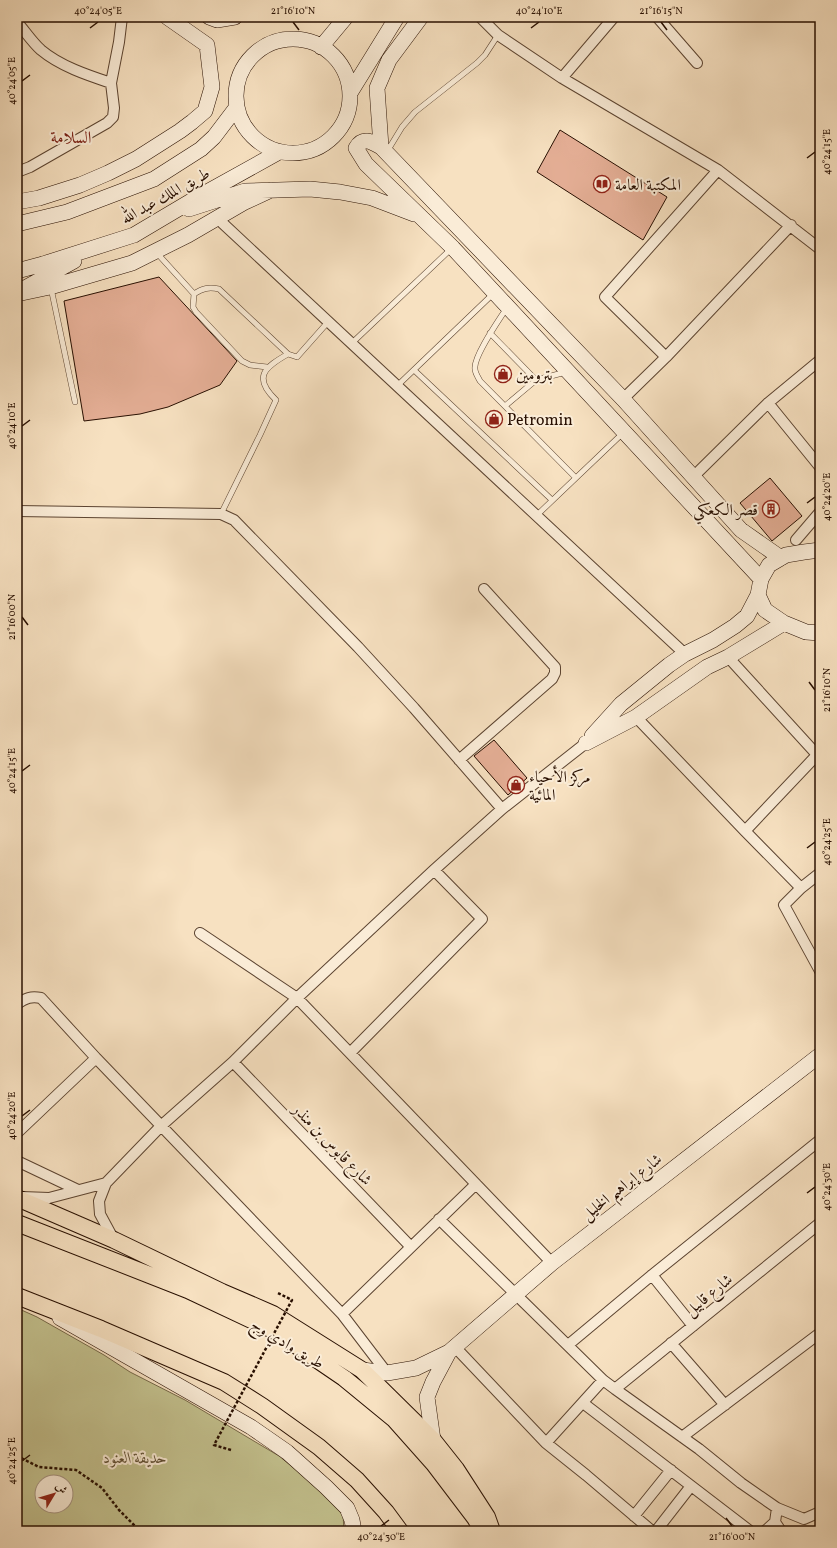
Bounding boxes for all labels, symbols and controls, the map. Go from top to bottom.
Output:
text: 40°24'05"E [74,4,122,18]
text: 21°16'10"N [271,4,316,18]
text: 40°24'10"E [515,4,563,18]
text: 21°16'15"N [639,4,683,18]
text: 40°24'05"E [5,57,19,105]
district label: السلامة [50,127,92,150]
text: 40°24'15"E [820,129,834,175]
street label: طريق الملك عبد الله [116,161,214,230]
library icon: المكتبة العامة [592,174,612,194]
place label: المكتبة العامة [615,175,681,197]
shop icon: بترومين [493,364,513,384]
place label: بترومين [516,365,553,387]
text: 40°24'10"E [5,402,19,450]
shop icon: Petromin [484,409,504,429]
place label: Petromin [507,410,573,432]
text: 40°24'20"E [820,473,834,521]
building icon: قصر الكعكي [761,499,781,519]
place label: قصر الكعكي [693,500,758,525]
text: 21°16'00"N [5,593,19,640]
text: 21°16'10"N [820,667,834,712]
text: 40°24'15"E [5,748,19,794]
place label: مركز الأحياء المائية [529,765,590,807]
shop icon: مركز الأحياء المائية [506,775,526,795]
text: 40°24'25"E [820,818,834,866]
text: 40°24'20"E [5,1092,19,1140]
street label: شارع قابوس بن منذر [285,1098,376,1192]
street label: شارع إبراهيم الخليل [577,1149,670,1229]
text: 40°24'30"E [820,1163,834,1211]
street label: شارع قابيل [680,1269,739,1323]
street label: طريق وادي وج [245,1314,328,1377]
text: 40°24'25"E [5,1437,19,1485]
park label: حديقة العنود [103,1448,167,1470]
north arrow [34,1474,74,1514]
text: ش [51,1480,70,1498]
text: 40°24'30"E [357,1530,405,1544]
text: 21°16'00"N [709,1530,756,1544]

